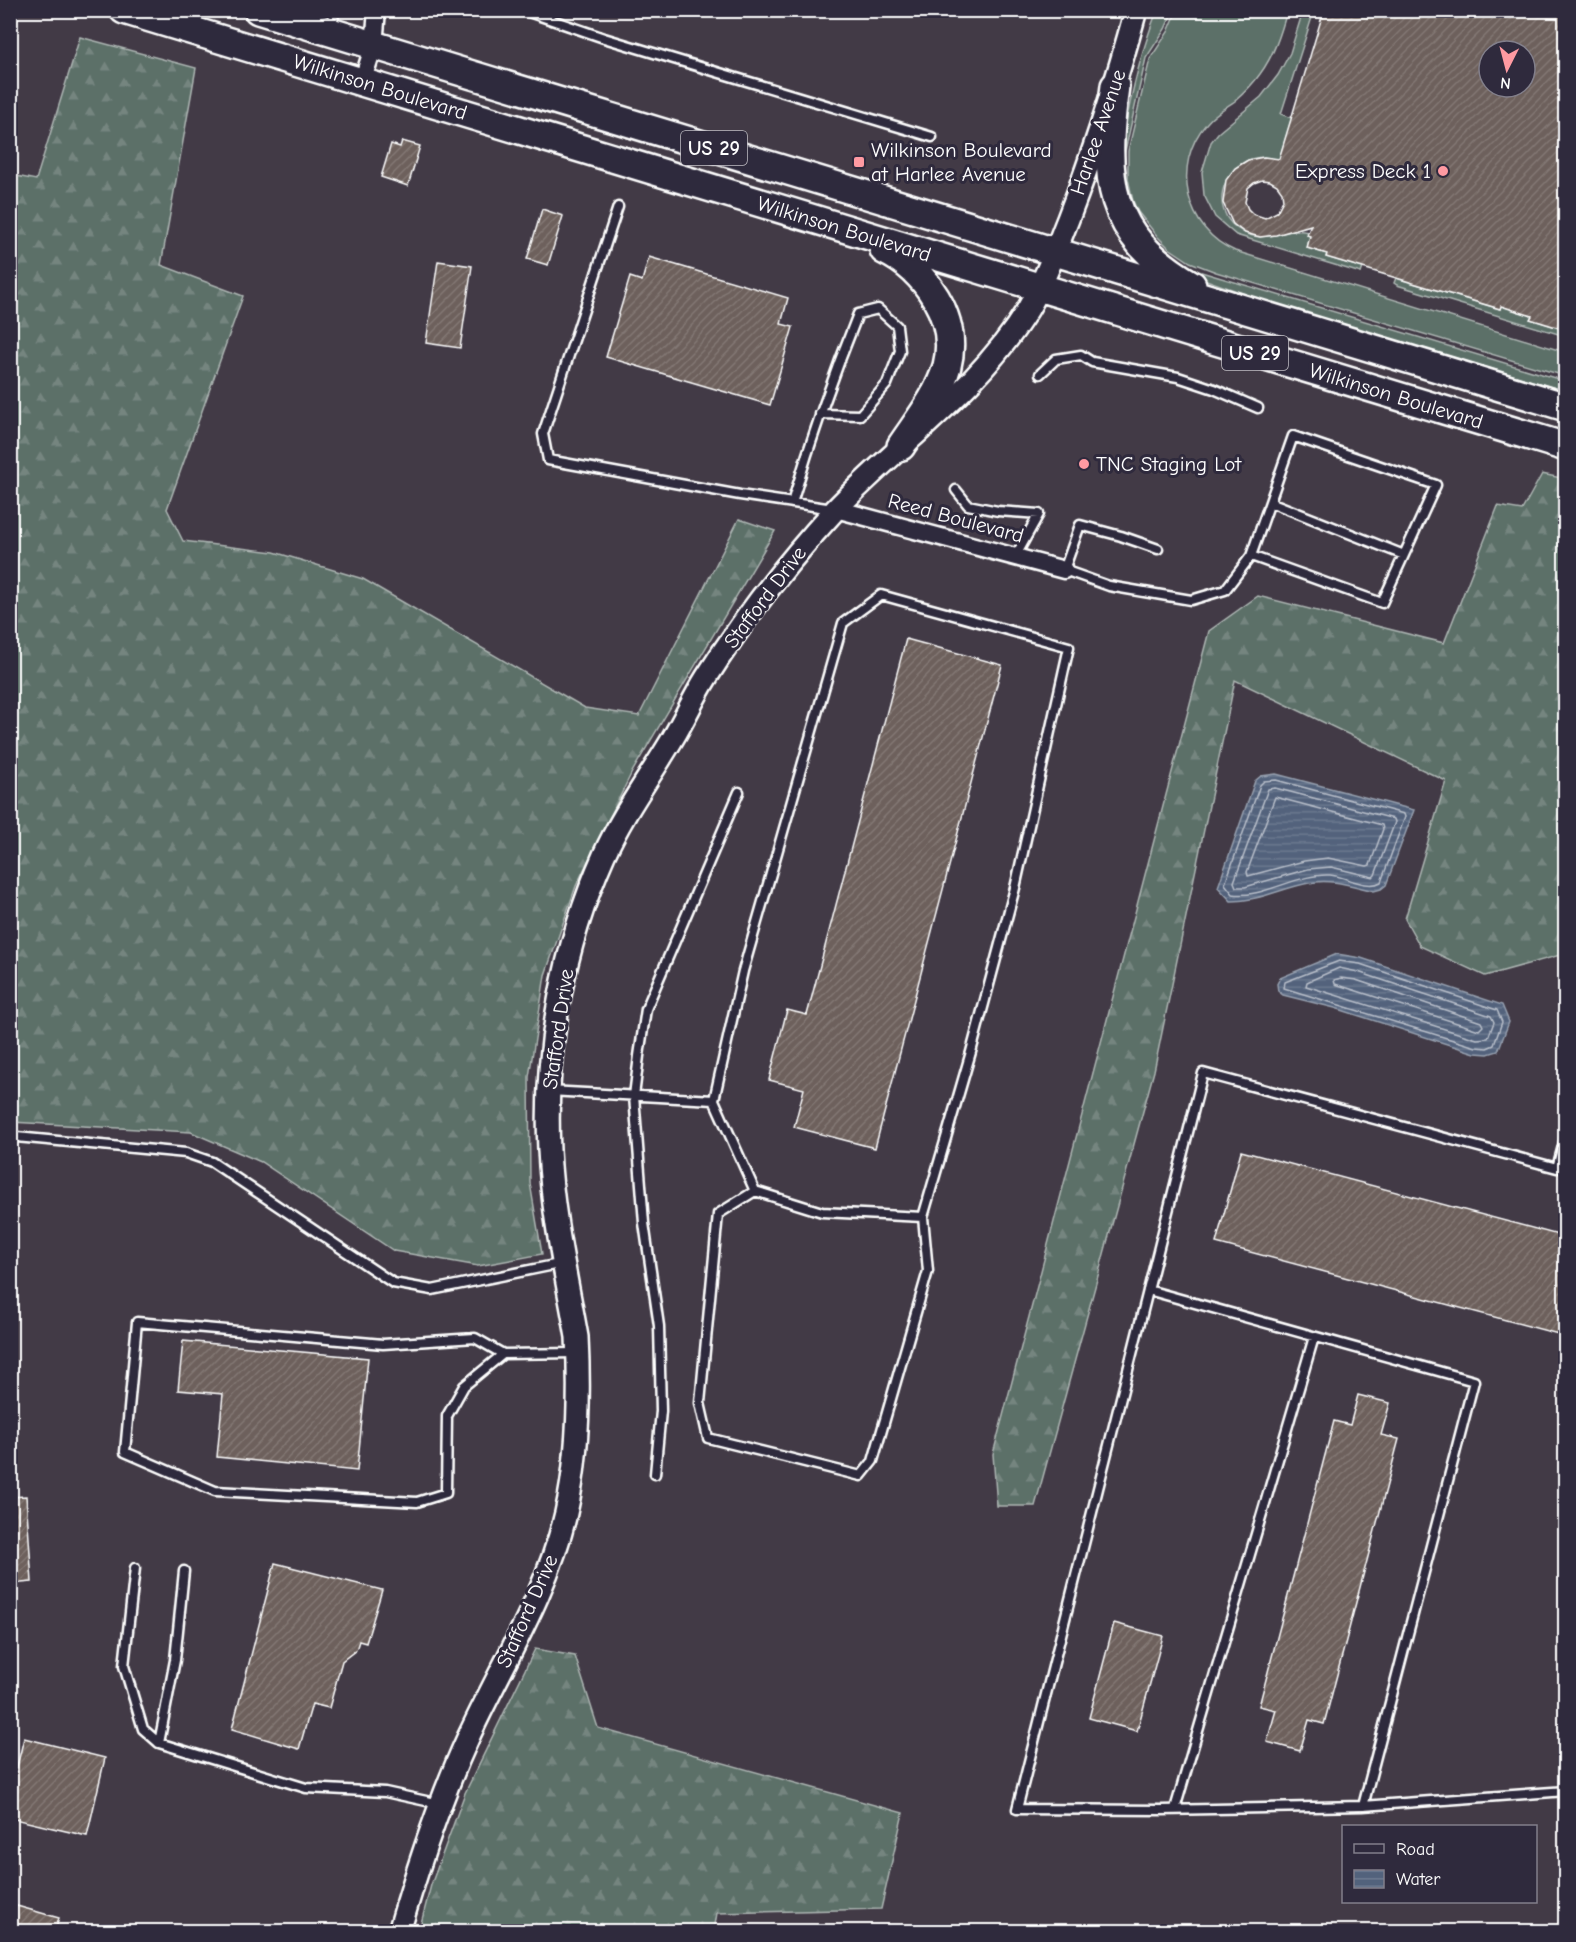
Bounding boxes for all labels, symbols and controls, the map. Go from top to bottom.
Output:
north arrow [1477,39,1537,99]
street label: Wilkinson Boulevard [290,49,470,125]
street label: Harlee Avenue [1065,66,1131,198]
text: N [1499,73,1512,92]
road number: US 29 [681,131,747,165]
place label: Wilkinson Boulevard at Harlee Avenue [871,138,1052,186]
marker: Wilkinson Boulevard at Harlee Avenue [852,155,866,169]
place label: Express Deck 1 [1295,159,1431,183]
marker: Express Deck 1 [1436,164,1450,178]
street label: Wilkinson Boulevard [754,191,934,267]
road number: US 29 [1222,336,1288,370]
street label: Wilkinson Boulevard [1306,358,1486,434]
place label: TNC Staging Lot [1096,452,1242,476]
marker: TNC Staging Lot [1077,457,1091,471]
street label: Reed Boulevard [886,488,1026,548]
street label: Stafford Drive [719,541,811,653]
street label: Stafford Drive [538,967,578,1091]
street label: Stafford Drive [491,1551,563,1671]
legend [1342,1825,1537,1903]
text: Road [1396,1839,1435,1860]
text: Water [1396,1869,1441,1890]

